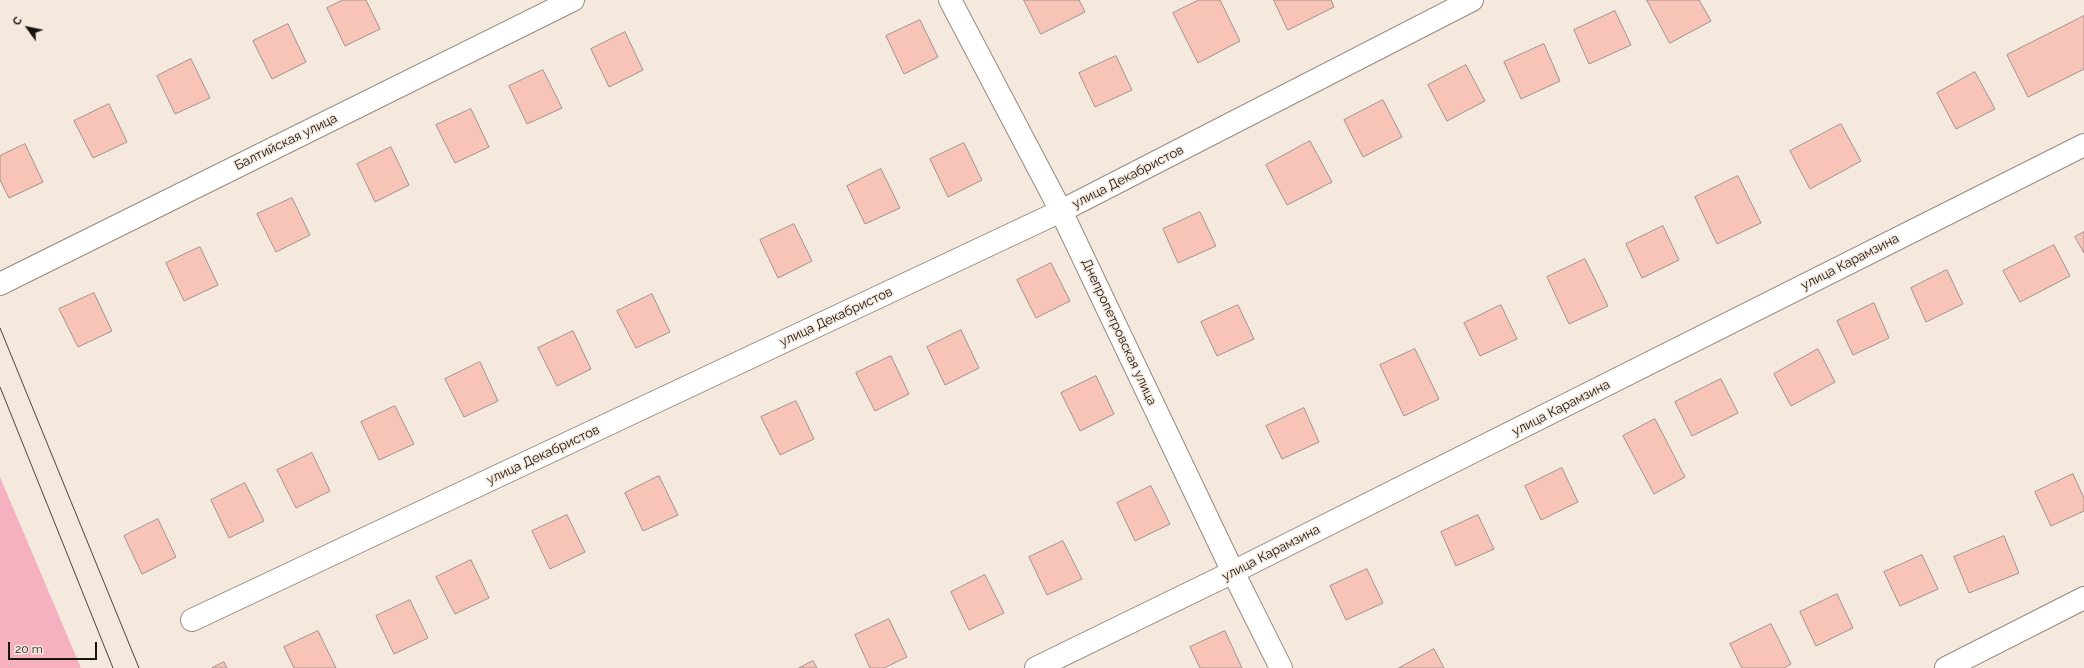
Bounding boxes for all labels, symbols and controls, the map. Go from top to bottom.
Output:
north arrow [8,8,48,48]
text: С [10,14,25,28]
street label: Балтийская улица [232,110,340,174]
street label: улица Декабристов [1070,142,1186,212]
street label: улица Карамзина [1798,231,1902,293]
street label: Днепропетровская улица [1078,256,1160,408]
street label: улица Декабристов [777,284,895,350]
street label: улица Карамзина [1509,377,1613,439]
street label: улица Декабристов [484,422,602,488]
street label: улица Карамзина [1219,522,1323,584]
scale bar [10,634,99,660]
text: 20 m [15,642,43,656]

